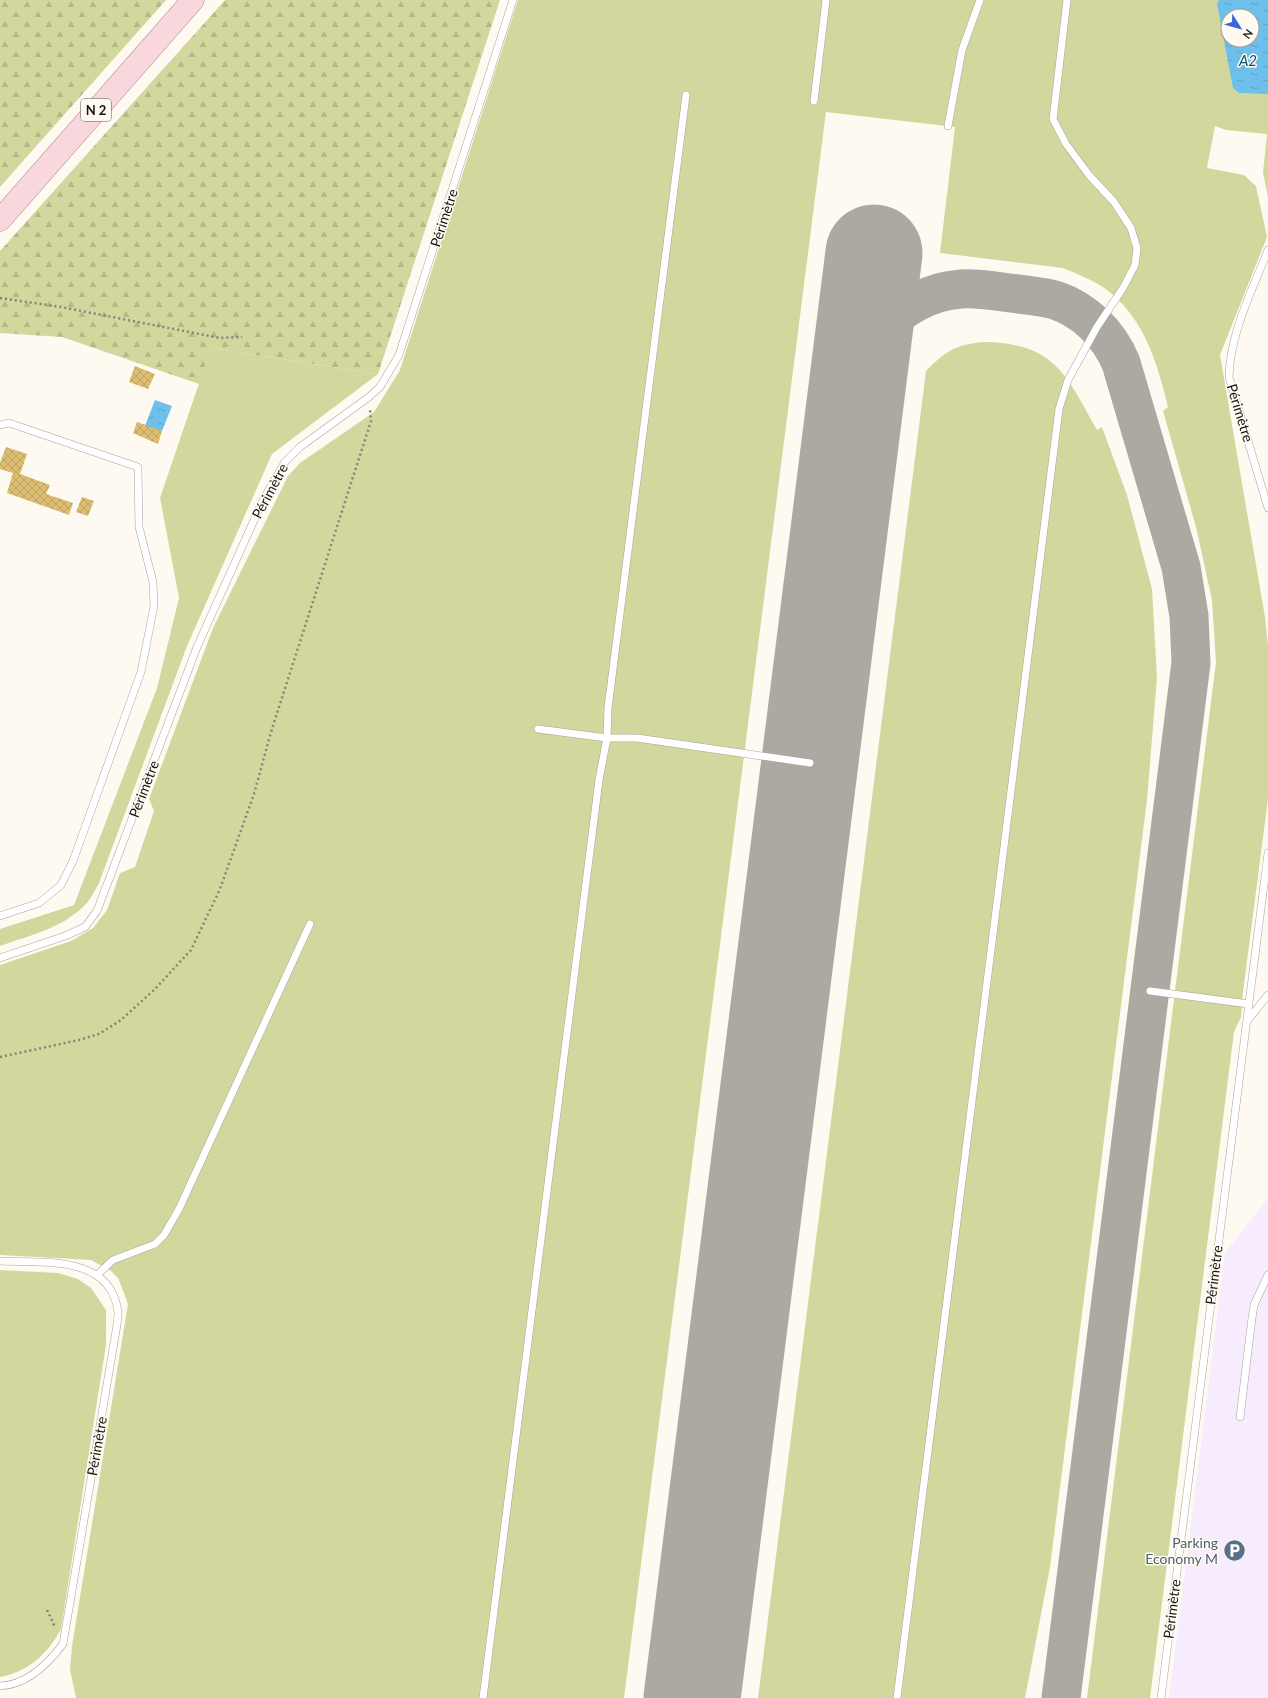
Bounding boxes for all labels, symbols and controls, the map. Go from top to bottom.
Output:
north arrow [1220,8,1260,48]
text: N [1241,27,1256,42]
water label: A2 [1238,51,1257,69]
road number: N 2 [81,99,111,121]
street label: Périmètre [426,187,461,249]
street label: Périmètre [1224,382,1257,444]
street label: Périmètre [248,460,291,521]
street label: Périmètre [125,758,162,820]
street label: Périmètre [1201,1244,1226,1306]
street label: Périmètre [83,1415,110,1477]
place label: Parking Economy M [1145,1534,1218,1567]
parking icon: Parking Economy M [1221,1538,1247,1564]
street label: Périmètre [1159,1578,1184,1640]

